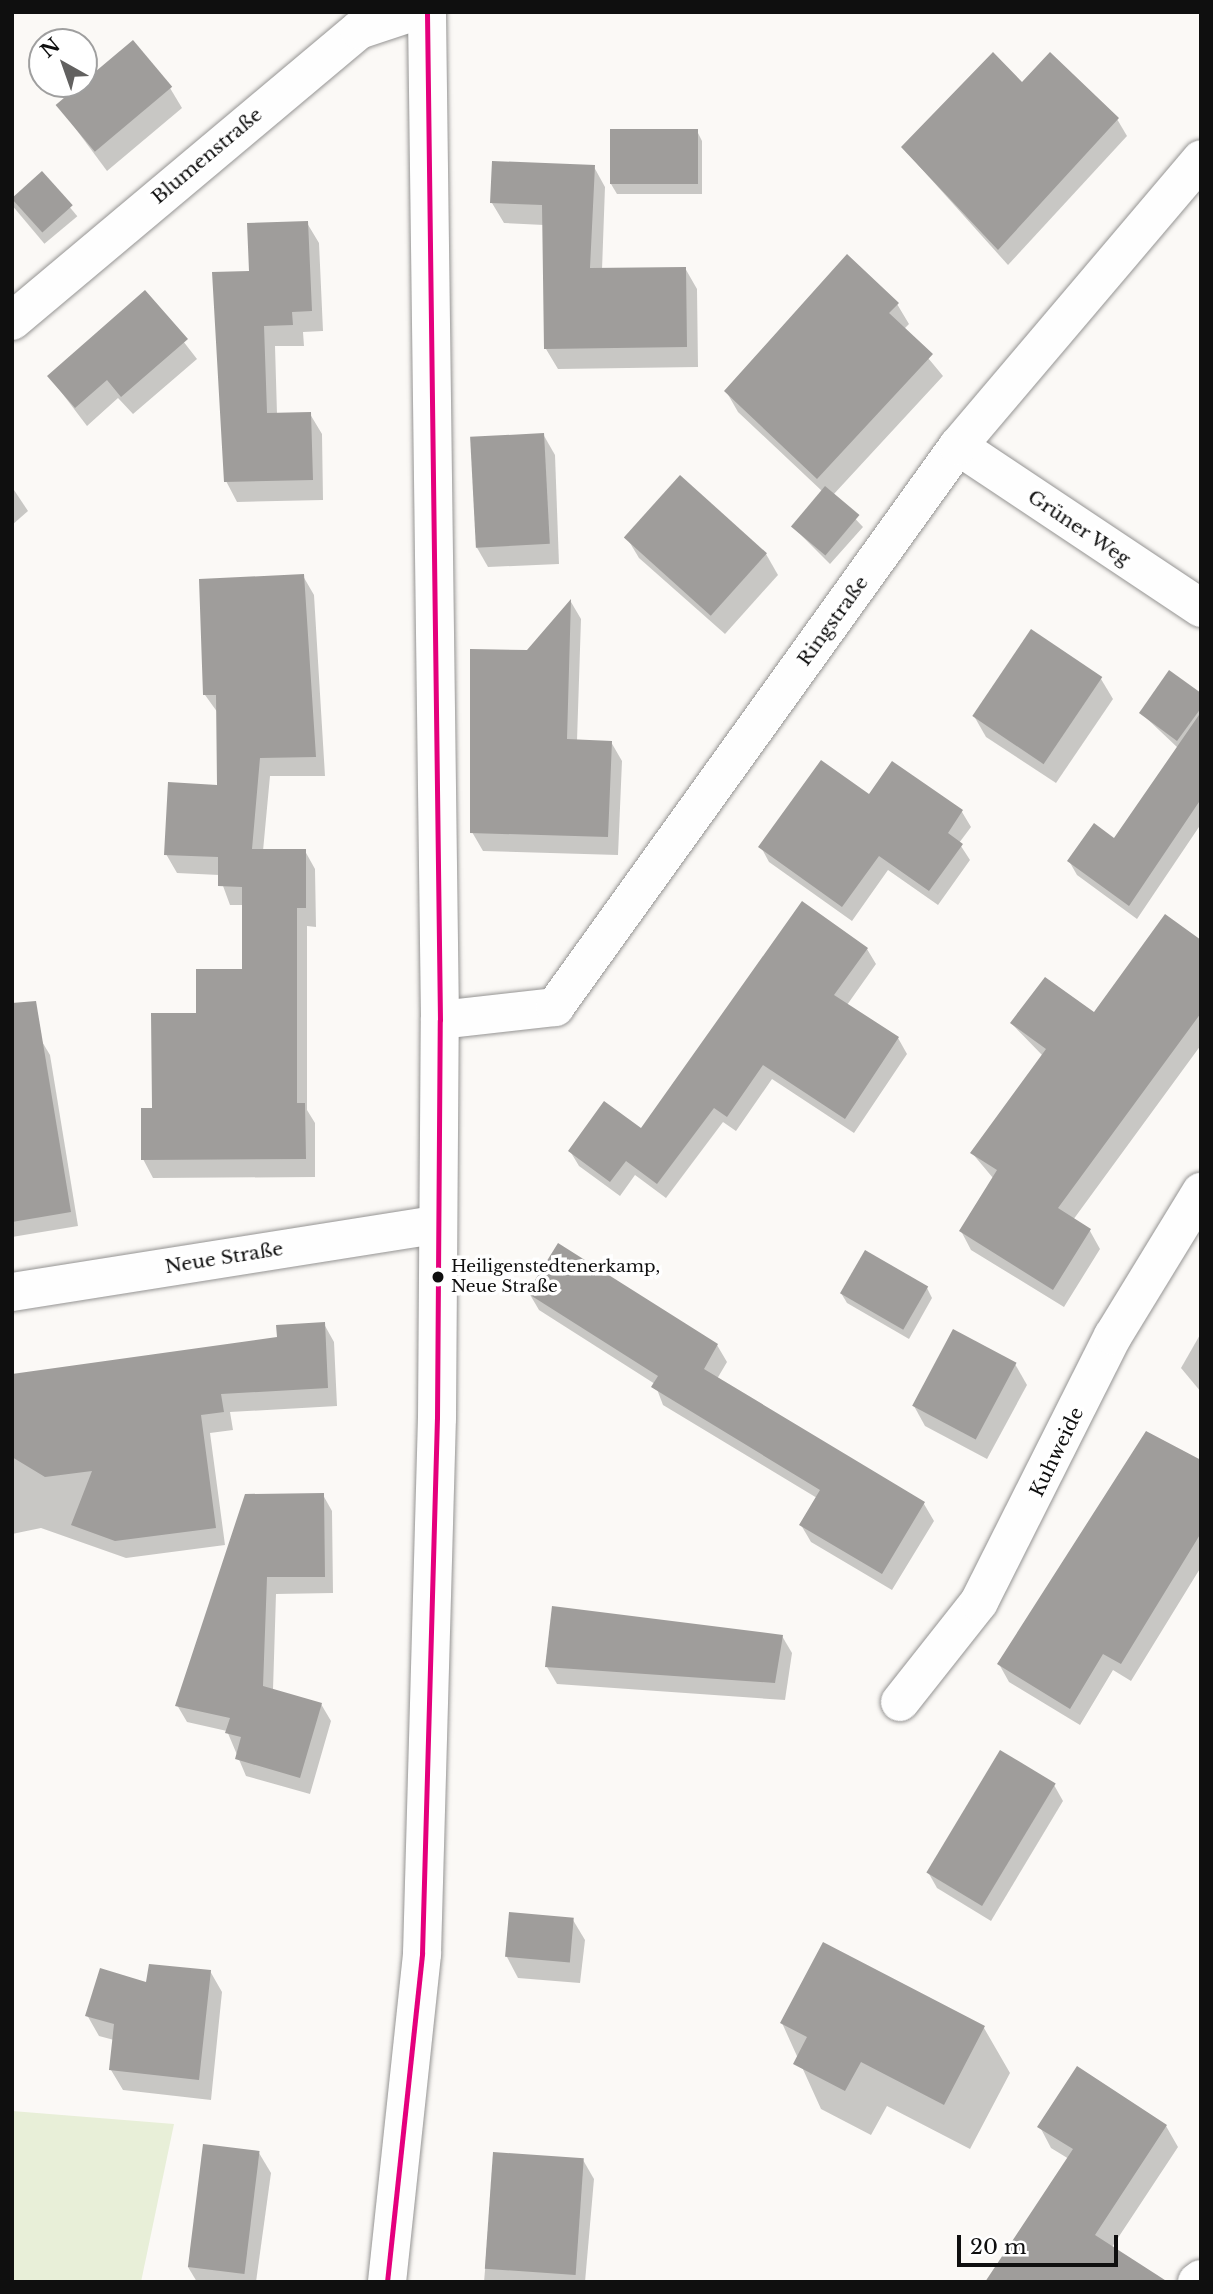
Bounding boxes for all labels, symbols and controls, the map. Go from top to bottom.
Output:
north arrow [28,28,98,98]
text: N [36,34,65,63]
street label: Blumenstraße [147,103,267,209]
street label: Grüner Weg [1023,485,1135,571]
street label: Ringstraße [793,572,873,670]
street label: Neue Straße [163,1237,285,1279]
place label: Heiligenstedtenerkamp, Neue Straße [451,1257,660,1297]
marker: Heiligenstedtenerkamp, Neue Straße [431,1270,445,1284]
street label: Kuhweide [1026,1403,1088,1501]
scale bar [961,2220,1122,2264]
text: 20 m [970,2234,1027,2260]

